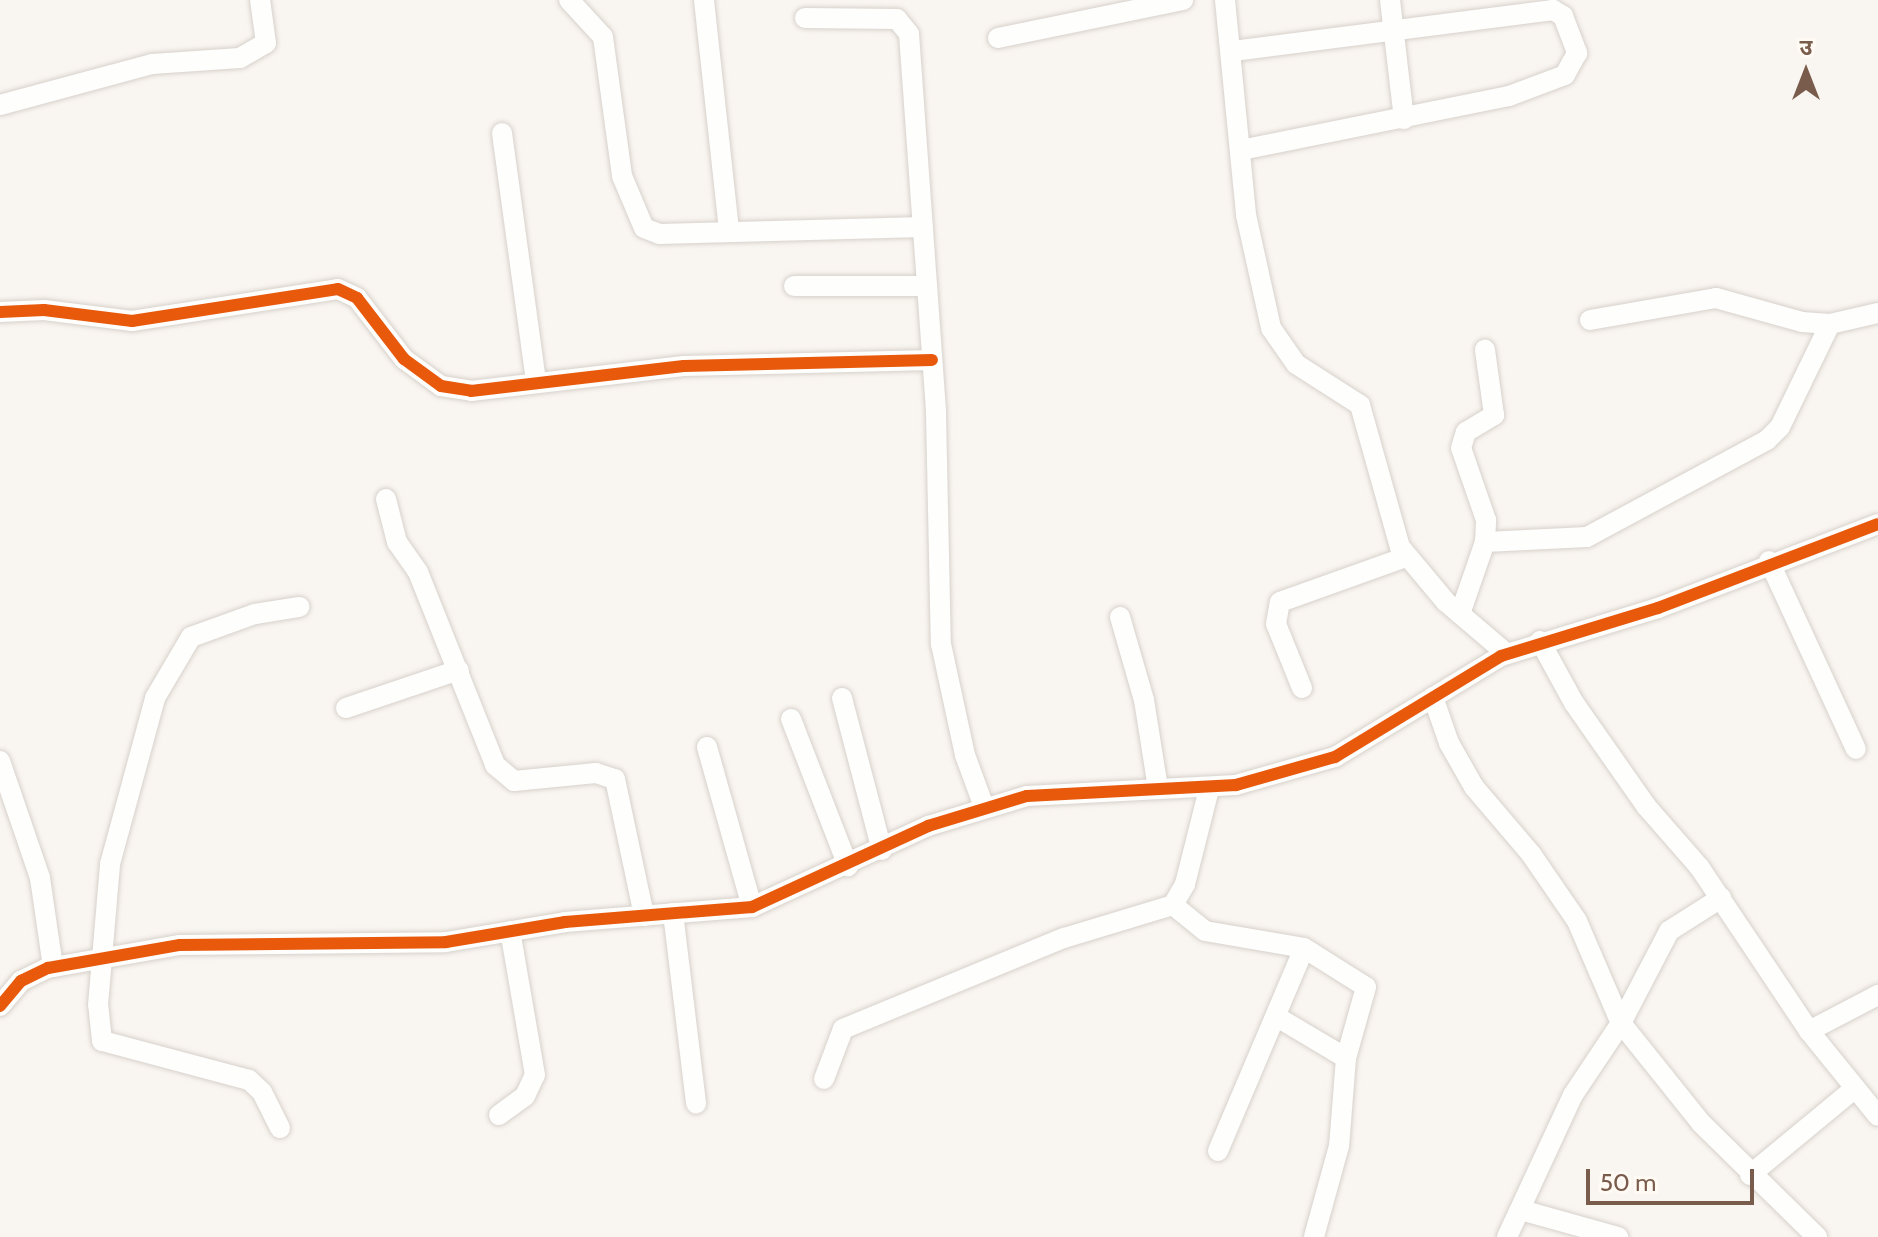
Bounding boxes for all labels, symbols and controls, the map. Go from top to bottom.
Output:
north arrow [1766,32,1846,112]
text: उ [1800,34,1812,61]
scale bar [1590,1153,1758,1203]
text: 50 m [1600,1168,1656,1197]

